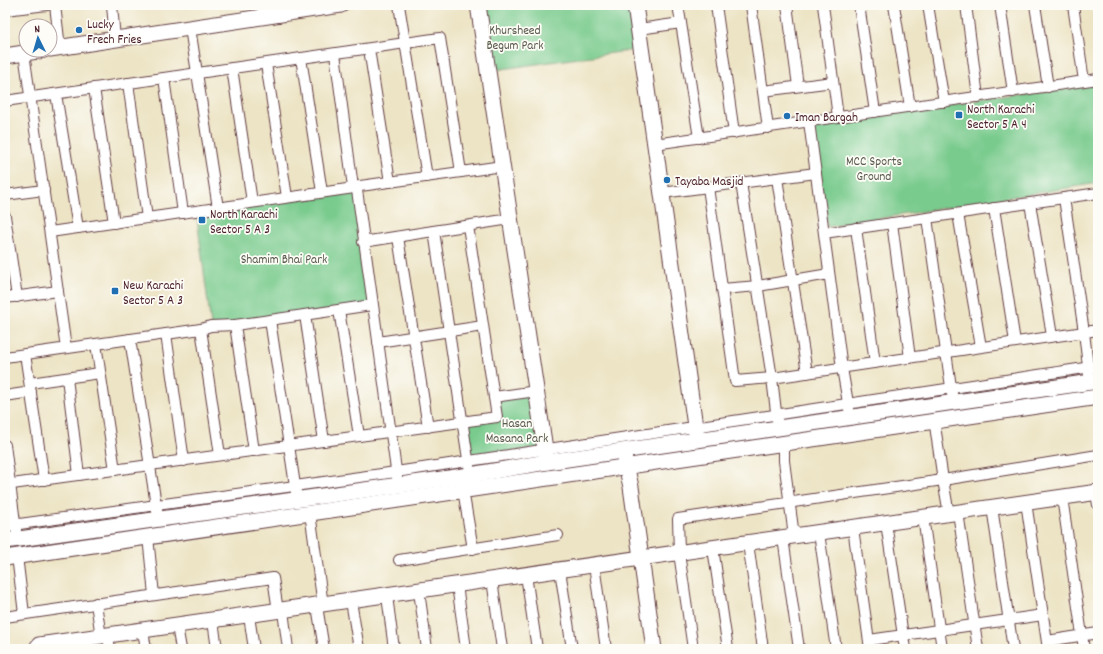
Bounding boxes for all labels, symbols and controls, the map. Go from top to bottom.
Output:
place label: Lucky Frech Fries [87,16,142,50]
north arrow [18,18,58,58]
text: N [34,22,41,38]
park label: Khursheed Begum Park [486,22,544,56]
marker: Lucky Frech Fries [74,25,84,35]
place label: North Karachi Sector 5 A 4 [967,101,1035,135]
place label: Iman Bargah [795,109,858,128]
marker: North Karachi Sector 5 A 4 [954,110,964,120]
marker: Iman Bargah [782,111,792,121]
park label: MCC Sports Ground [846,153,902,187]
place label: Tayaba Masjid [675,173,743,192]
marker: Tayaba Masjid [662,175,672,185]
place label: North Karachi Sector 5 A 3 [210,206,278,240]
marker: North Karachi Sector 5 A 3 [197,215,207,225]
park label: Shamim Bhai Park [241,251,327,270]
place label: New Karachi Sector 5 A 3 [123,277,184,311]
marker: New Karachi Sector 5 A 3 [110,286,120,296]
park label: Hasan Masana Park [486,415,548,449]

